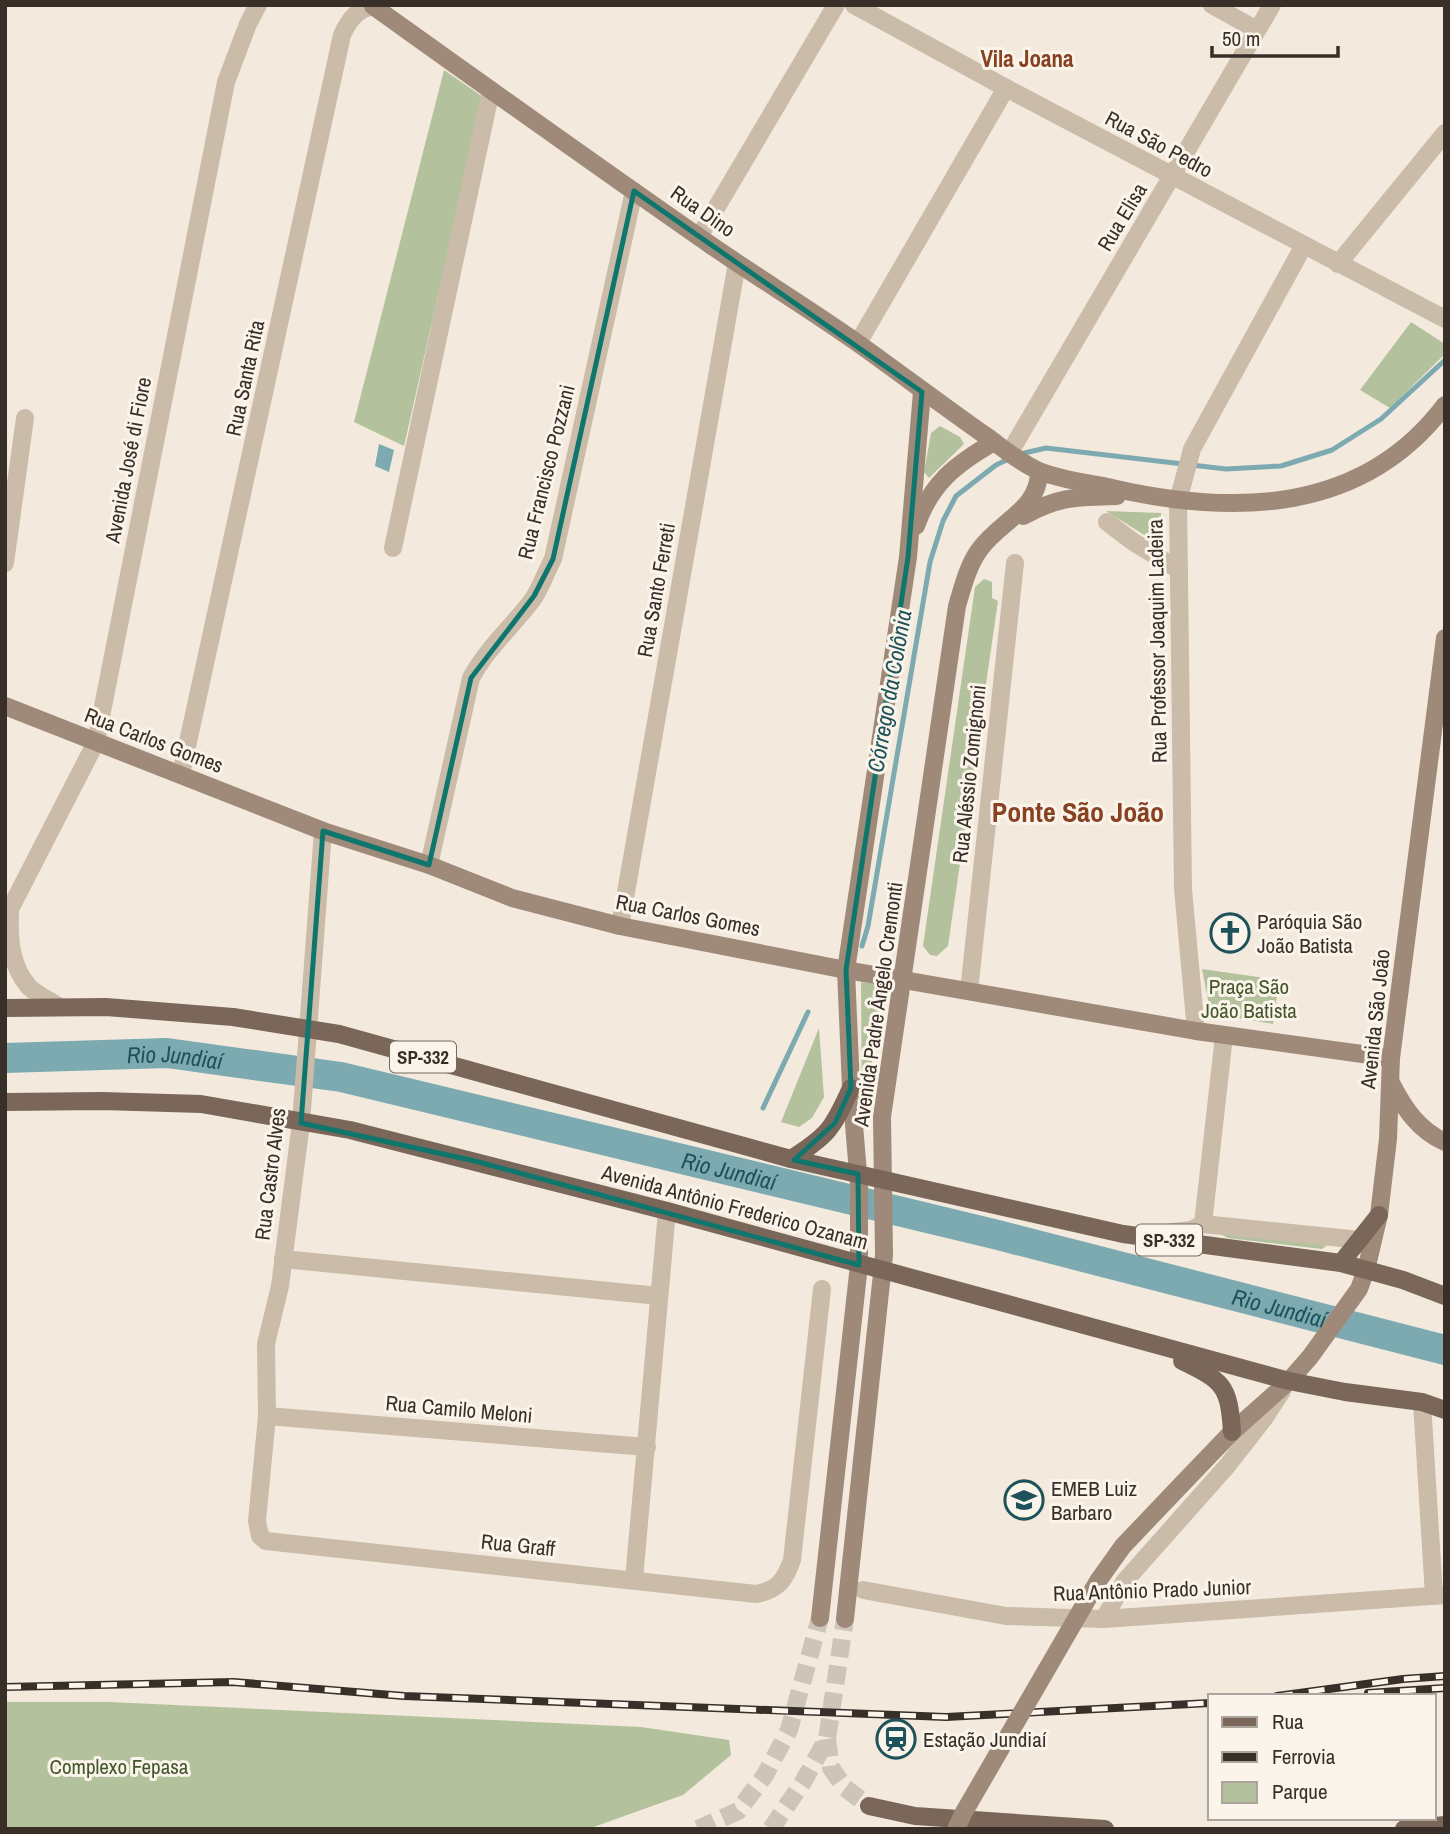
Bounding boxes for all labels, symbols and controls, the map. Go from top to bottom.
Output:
scale bar [1212,14,1338,58]
text: 50 m [1222,24,1260,53]
district label: Vila Joana [981,43,1074,74]
street label: Rua São Pedro [1100,104,1218,184]
street label: Rua Elisa [1090,177,1154,256]
street label: Rua Dino [665,178,741,244]
street label: Rua Santa Rita [219,317,272,439]
street label: Avenida José di Fiore [98,375,158,546]
street label: Rua Francisco Pozzani [510,382,582,562]
street label: Rua Professor Joaquim Ladeira [1140,518,1174,763]
street label: Rua Santo Ferreti [630,520,682,660]
water label: Córrego da Colônia [859,607,919,775]
street label: Rua Aléssio Zomignoni [945,683,993,865]
street label: Rua Carlos Gomes [80,700,228,780]
district label: Ponte São João [992,793,1164,831]
street label: Avenida Padre Ângelo Cremonti [846,880,910,1129]
street label: Rua Carlos Gomes [613,887,763,943]
place label: Paróquia São João Batista [1257,907,1362,960]
church icon: Paróquia São João Batista [1209,912,1251,954]
street label: Avenida São João [1353,948,1397,1091]
park label: Praça São João Batista [1201,972,1297,1025]
water label: Rio Jundiaí [126,1037,227,1076]
road number: SP-332 [390,1042,456,1072]
street label: Rua Castro Alves [248,1106,292,1242]
water label: Rio Jundiaí [679,1144,781,1197]
street label: Avenida Antônio Frederico Ozanam [598,1157,871,1257]
road number: SP-332 [1136,1224,1202,1256]
water label: Rio Jundiaí [1229,1280,1332,1335]
street label: Rua Camilo Meloni [384,1388,534,1430]
place label: EMEB Luiz Barbaro [1051,1474,1138,1527]
school or university icon: EMEB Luiz Barbaro [1003,1479,1045,1521]
street label: Rua Graff [480,1527,557,1563]
street label: Rua Antônio Prado Junior [1052,1572,1252,1608]
legend [1208,1694,1436,1820]
text: Rua [1272,1707,1304,1736]
station icon: Estação Jundiaí [875,1718,917,1760]
place label: Estação Jundiaí [923,1725,1047,1754]
text: Ferrovia [1272,1742,1336,1771]
park label: Complexo Fepasa [50,1752,189,1781]
text: Parque [1272,1777,1328,1806]

